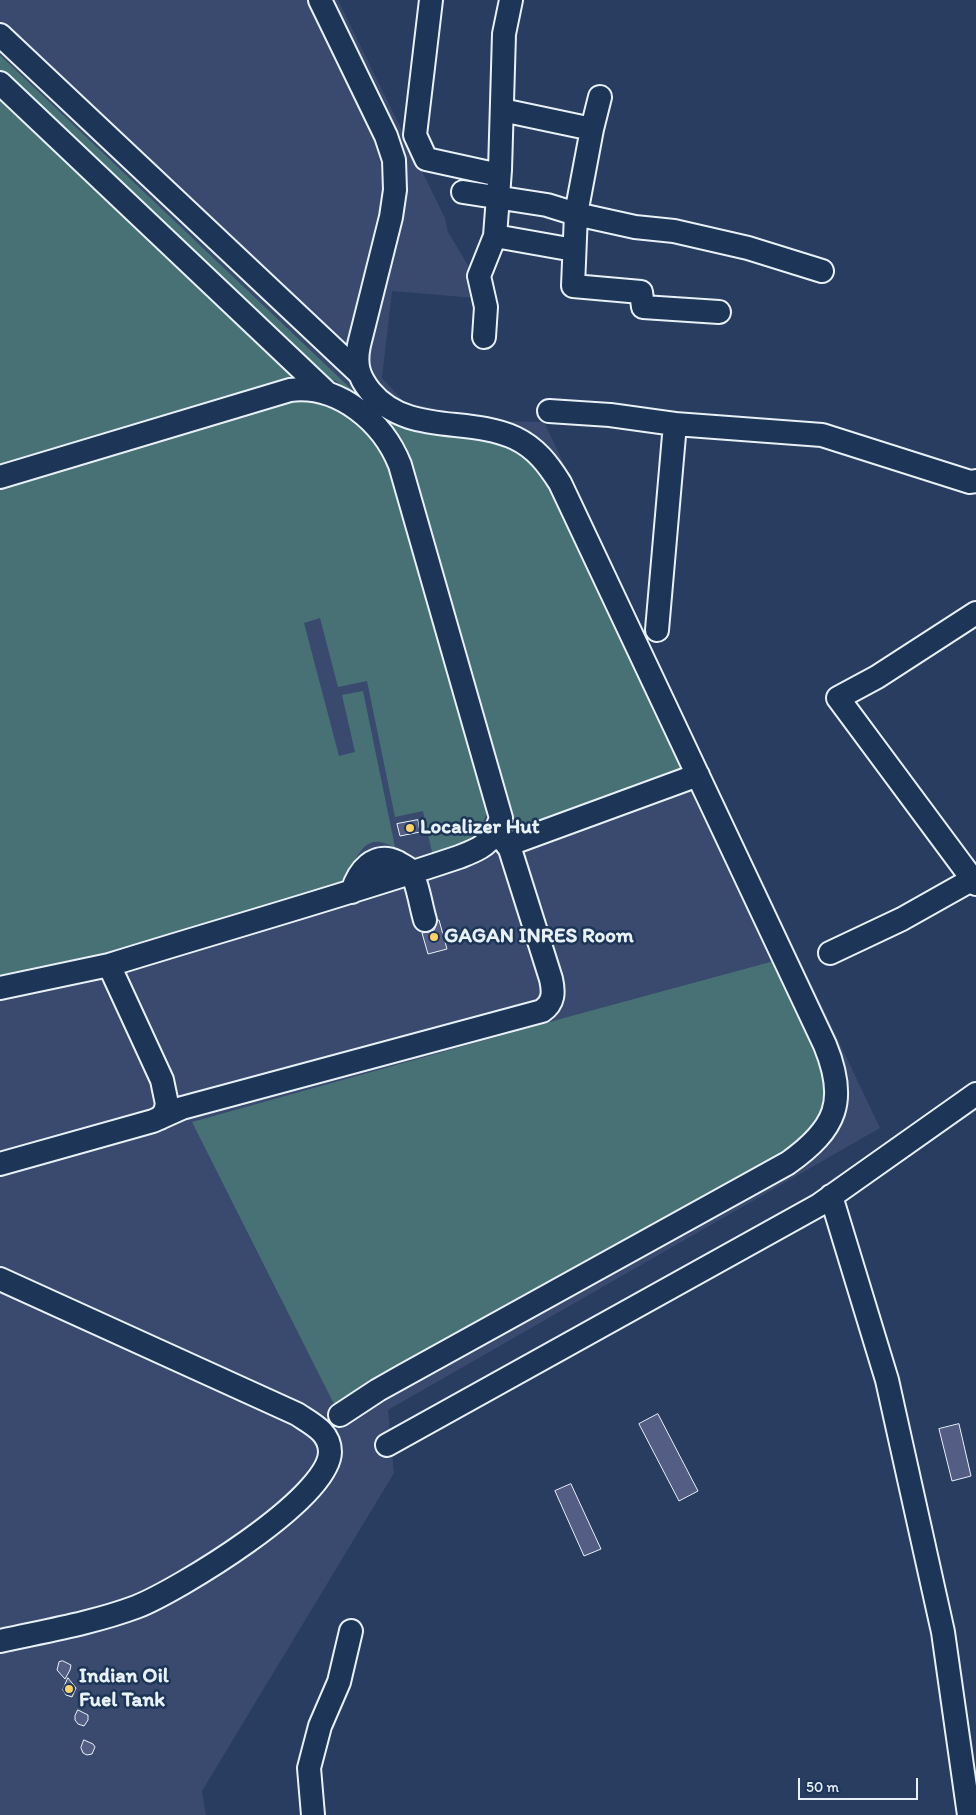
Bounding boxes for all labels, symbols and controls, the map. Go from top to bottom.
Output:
place label: Localizer Hut [420,815,540,841]
marker: Localizer Hut [404,822,416,834]
place label: GAGAN INRES Room [444,924,634,950]
marker: GAGAN INRES Room [428,931,440,943]
place label: Indian Oil Fuel Tank [79,1664,169,1714]
marker: Indian Oil Fuel Tank [63,1683,75,1695]
scale bar [801,1768,921,1800]
text: 50 m [806,1778,839,1796]

